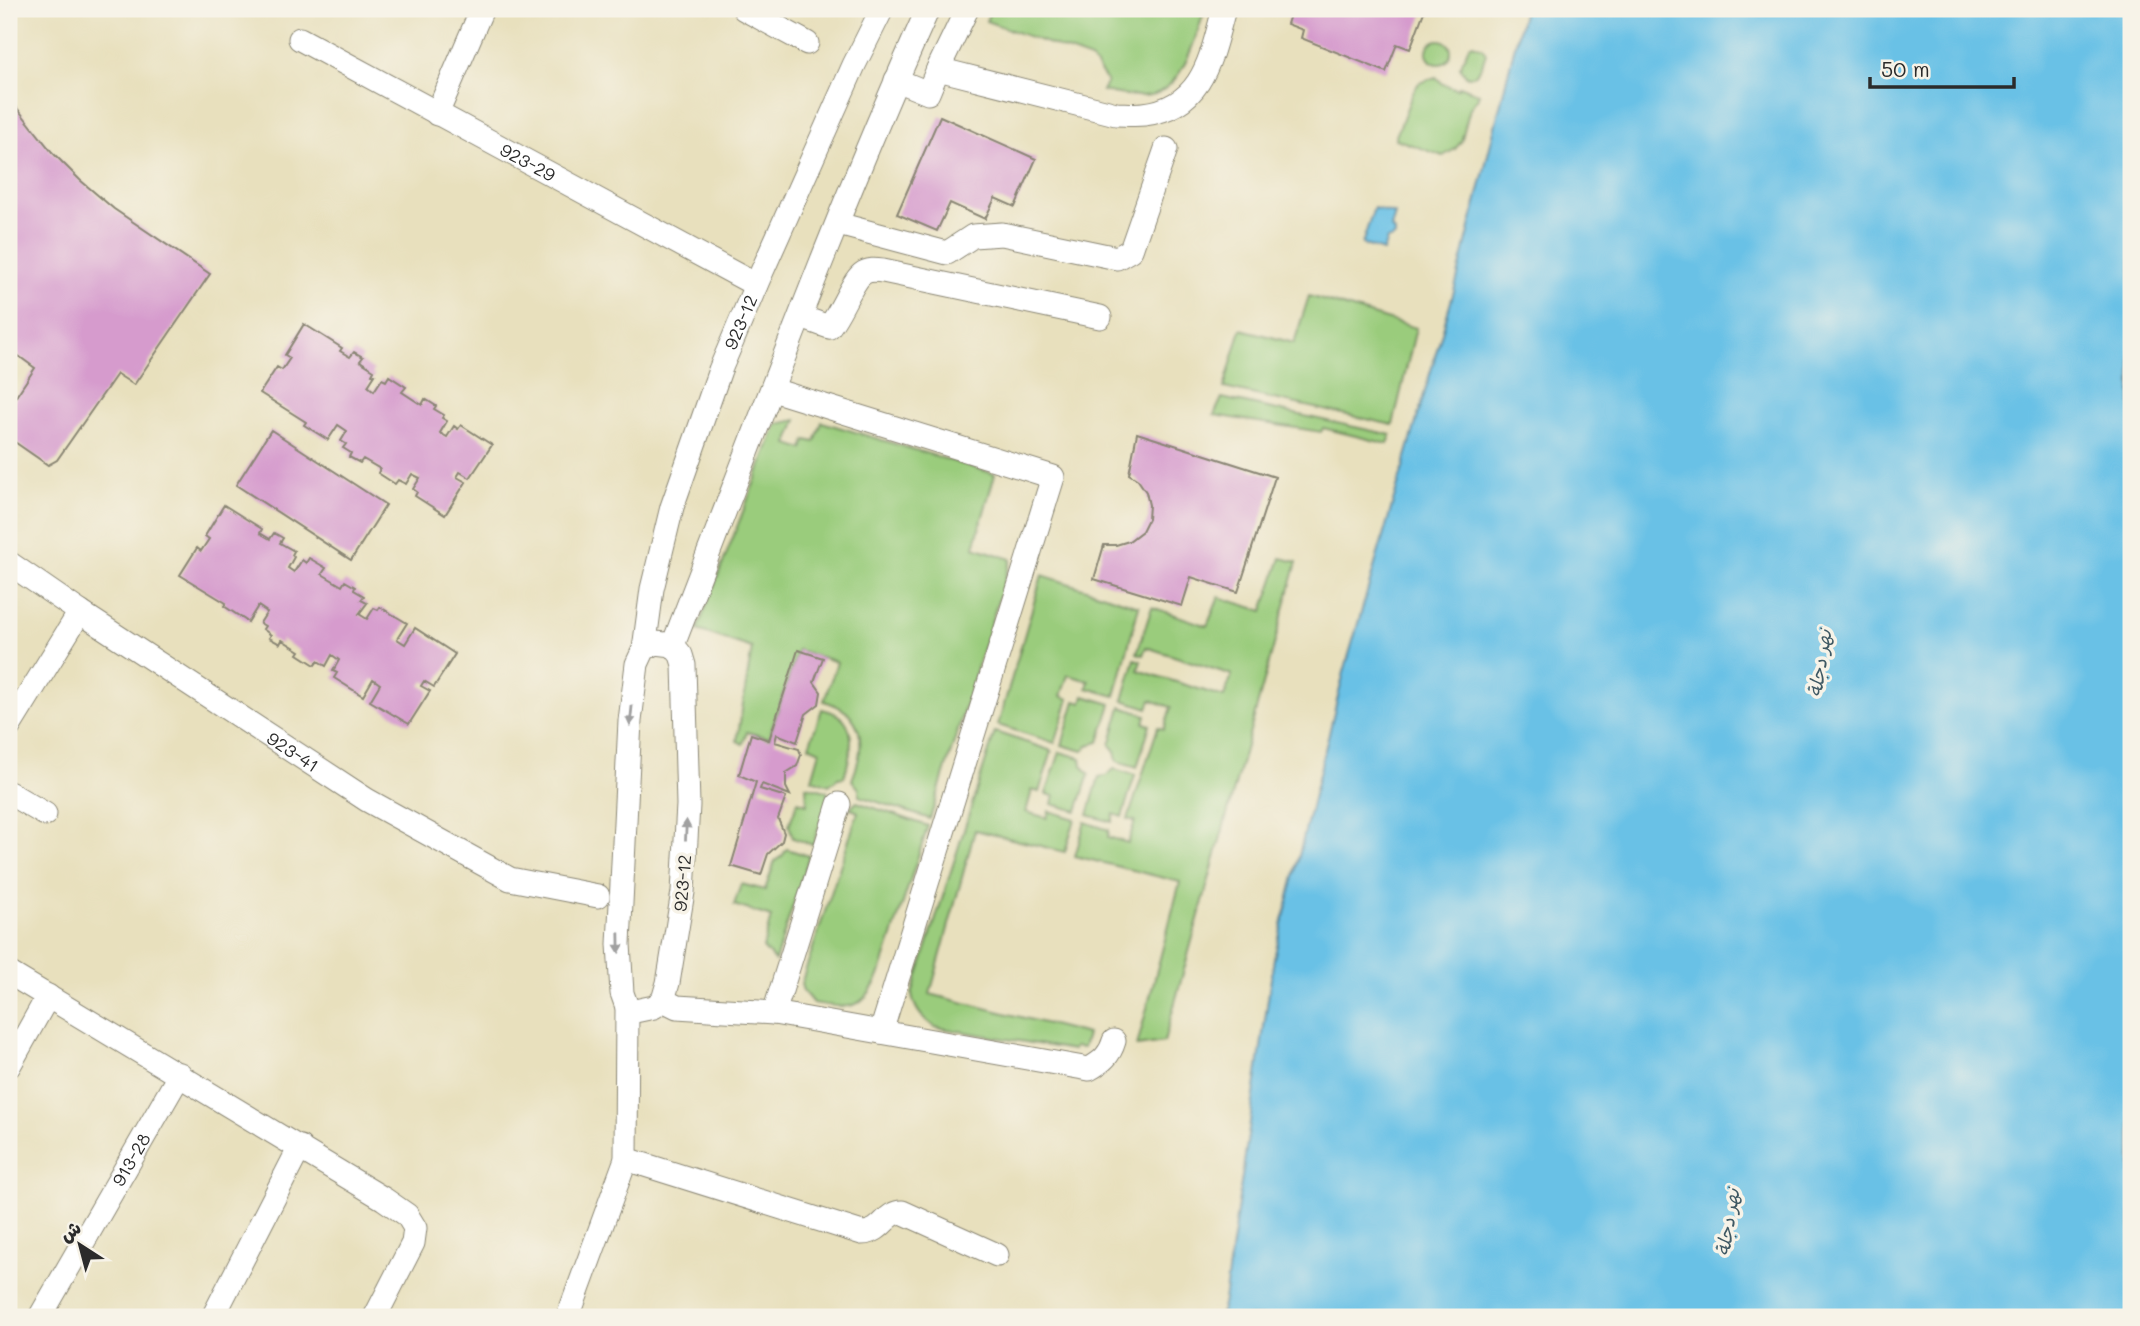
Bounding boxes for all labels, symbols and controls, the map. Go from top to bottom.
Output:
scale bar [1870,46,2014,90]
text: 50 m [1881,55,1930,82]
street label: 923-29 [496,137,560,187]
street label: 923-12 [718,291,762,353]
water label: نهر دجلة [1801,626,1837,698]
one-way arrow [625,705,636,727]
street label: 923-41 [262,726,324,777]
one-way arrow [681,819,692,841]
street label: 923-12 [668,854,696,912]
one-way arrow [613,932,625,954]
street label: 913-28 [106,1128,156,1190]
water label: نهر دجلة [1709,1185,1745,1257]
north arrow [46,1210,116,1280]
text: ش [54,1215,86,1247]

